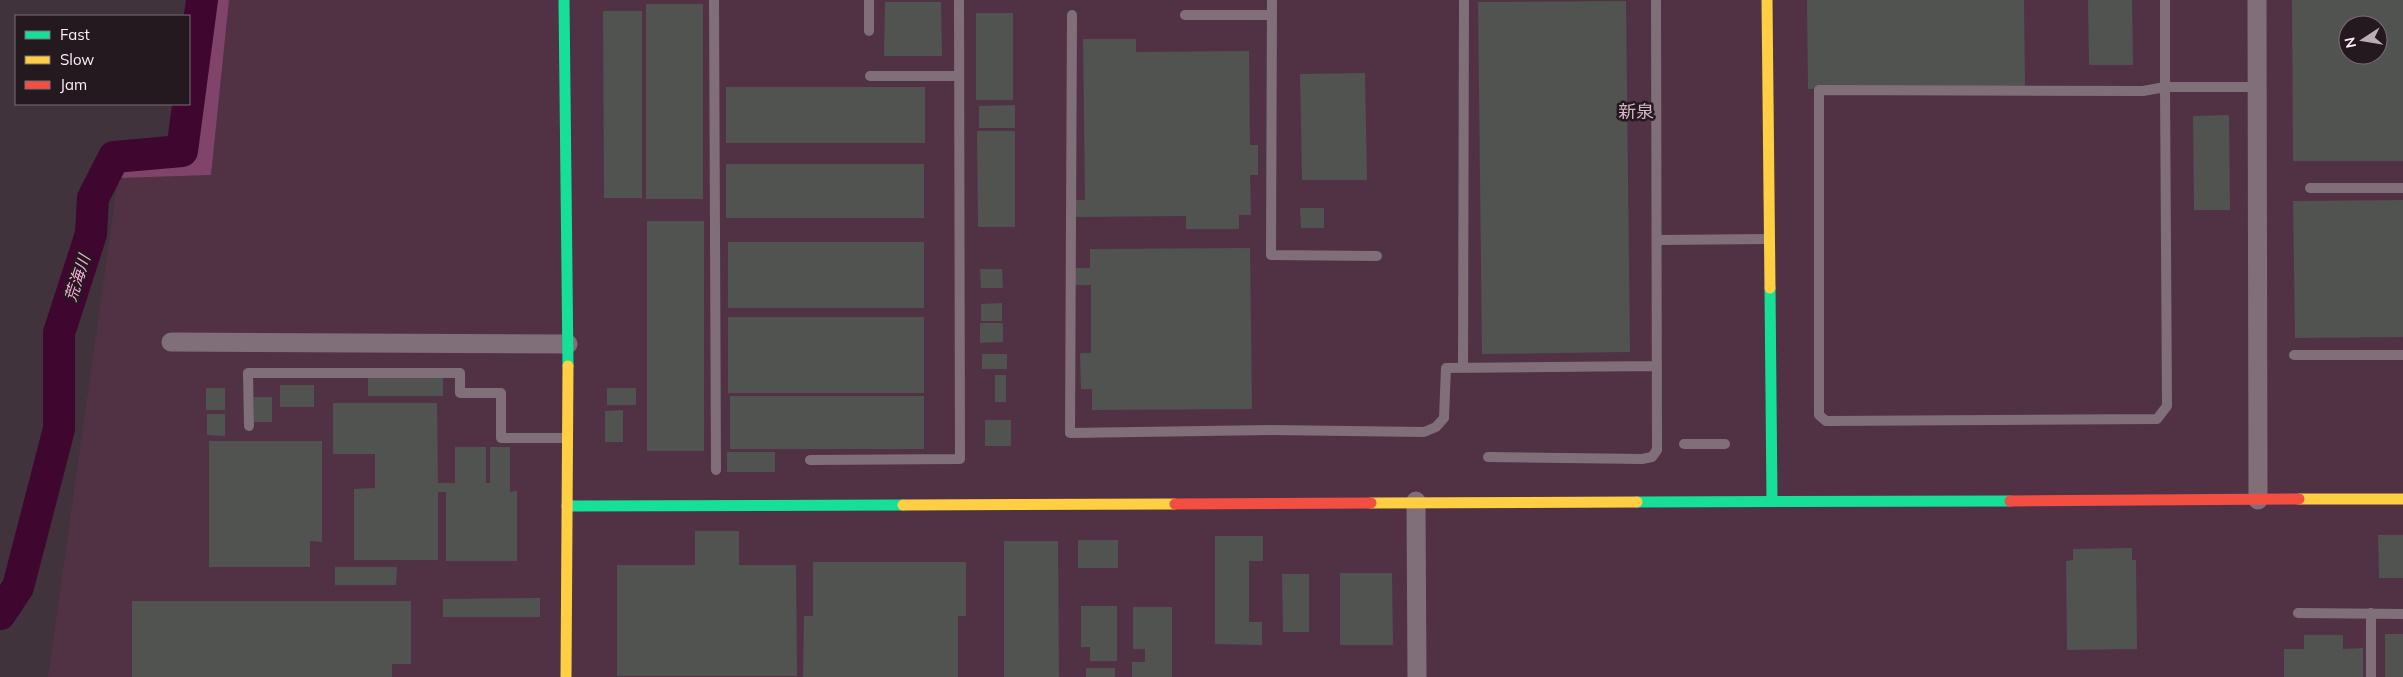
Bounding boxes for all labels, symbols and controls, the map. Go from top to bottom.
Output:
legend [15,15,190,105]
north arrow [2338,15,2388,65]
text: Fast [60,25,90,44]
text: N [2340,36,2360,50]
text: Slow [60,50,94,69]
text: Jam [60,75,87,94]
district label: 新泉 [1618,100,1654,123]
water label: 荒海川 [60,250,95,304]

